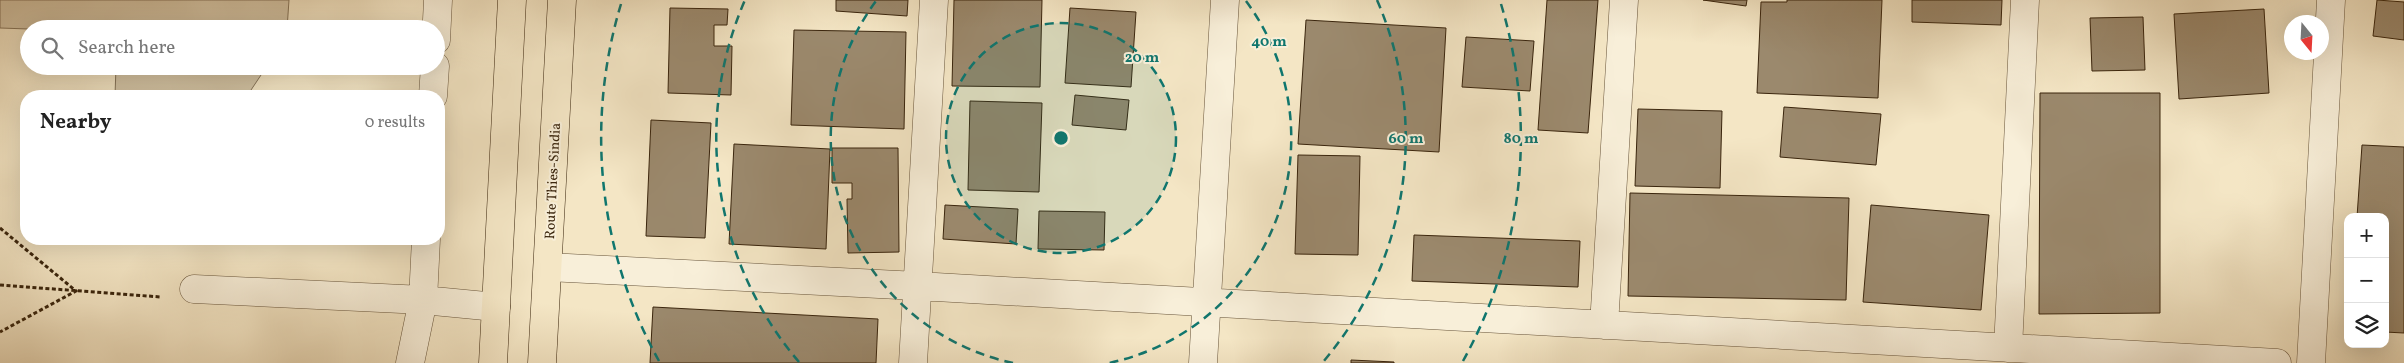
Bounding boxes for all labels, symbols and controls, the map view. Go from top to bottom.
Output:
north arrow [2284,15,2329,60]
search box [20,20,445,75]
text: 40 m [1251,32,1287,53]
icon: search [38,34,66,62]
text: Search here [78,35,175,61]
text: 20 m [1125,48,1160,69]
text: Nearby [40,108,111,137]
text: 0 results [365,112,425,134]
street label: Route Thies-Sindia [541,122,566,240]
centre of rings [1052,129,1070,147]
text: 60 m [1389,129,1424,150]
text: 80 m [1504,129,1539,150]
map controls [2344,213,2389,348]
button: + [2344,213,2389,258]
button: − [2344,258,2389,303]
button: layers [2344,303,2389,348]

